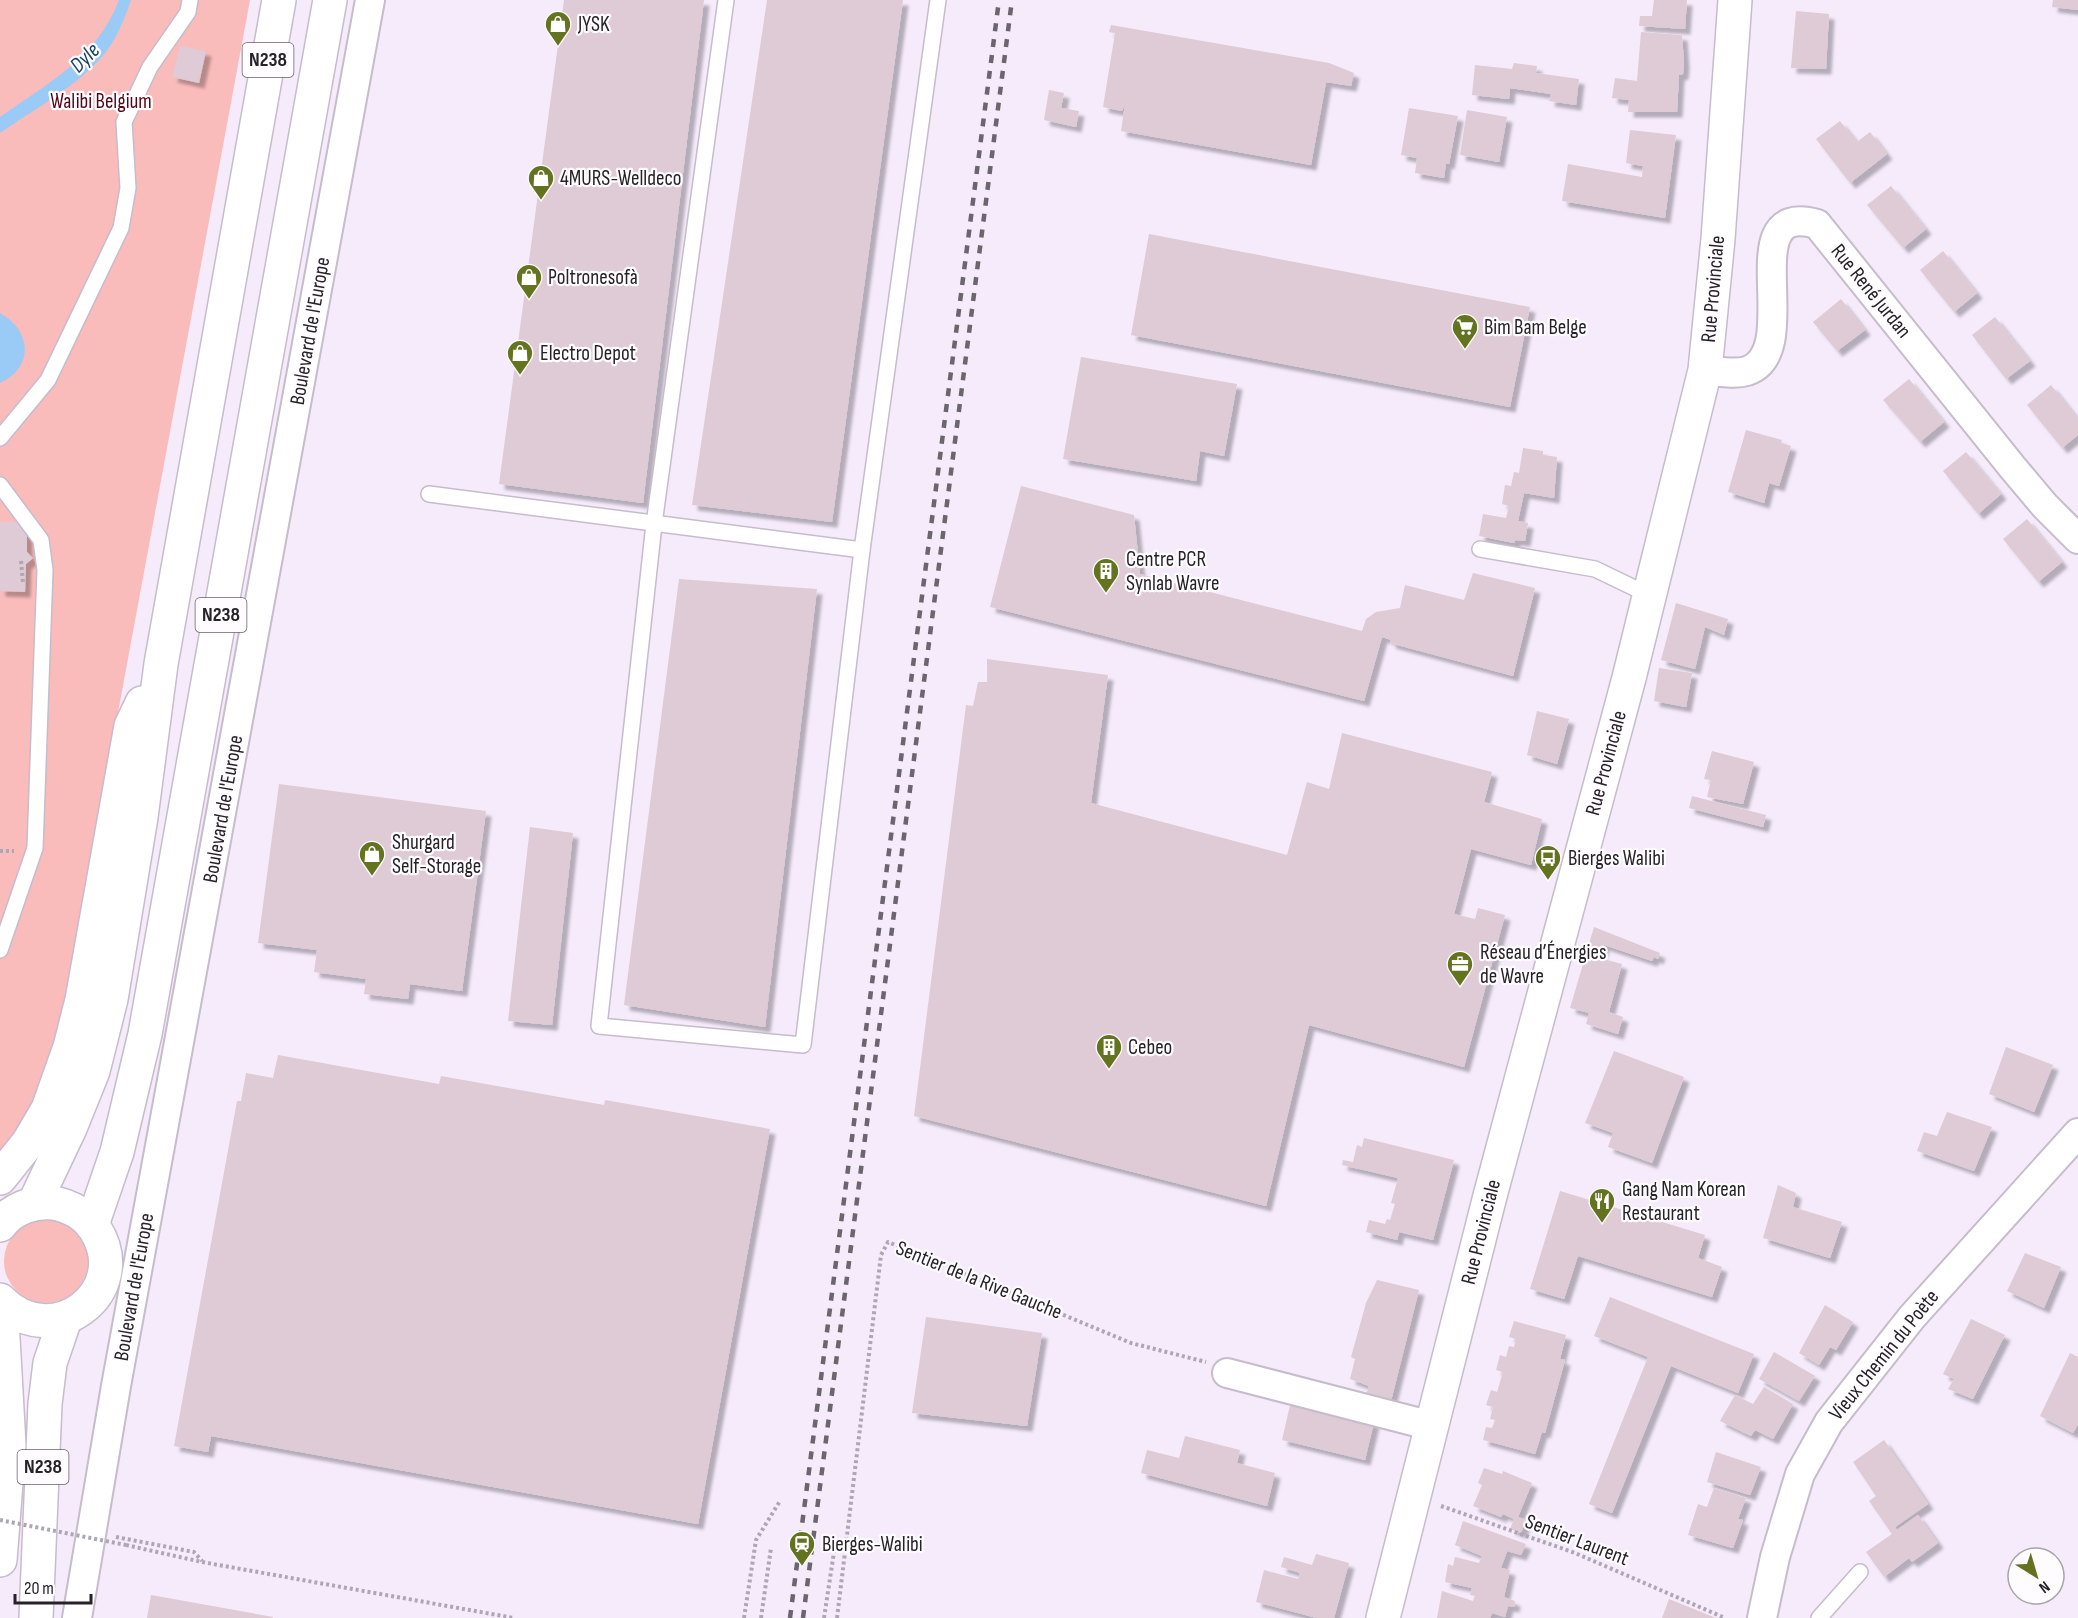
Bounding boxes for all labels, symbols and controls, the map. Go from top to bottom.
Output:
shop icon: JYSK [543,9,573,47]
place label: JYSK [577,12,610,37]
water label: Dyle [64,37,106,79]
road number: N238 [242,43,294,77]
park label: Walibi Belgium [50,89,152,114]
shop icon: 4MURS-Welldeco [526,163,556,201]
place label: 4MURS-Welldeco [560,166,682,191]
street label: Rue Provinciale [1696,235,1730,343]
street label: Rue René Jurdan [1826,239,1916,343]
street label: Boulevard de l'Europe [285,255,335,407]
shop icon: Poltronesofà [514,262,544,300]
place label: Poltronesofà [548,265,638,290]
supermarket icon: Bim Bam Belge [1450,312,1480,350]
place label: Bim Bam Belge [1484,315,1587,340]
shop icon: Electro Depot [505,338,535,376]
place label: Electro Depot [540,341,636,366]
place label: Centre PCR Synlab Wavre [1126,547,1219,596]
building icon: Centre PCR Synlab Wavre [1091,556,1121,594]
road number: N238 [196,598,246,632]
street label: Rue Provinciale [1580,708,1632,818]
street label: Boulevard de l'Europe [198,733,248,885]
place label: Shurgard Self-Storage [392,830,481,879]
shop icon: Shurgard Self-Storage [357,839,387,877]
bus stop icon: Bierges Walibi [1533,843,1563,881]
place label: Bierges Walibi [1568,846,1665,871]
place label: Réseau d’Énergies de Wavre [1480,940,1607,989]
office icon: Réseau d’Énergies de Wavre [1445,949,1475,987]
building icon: Cebeo [1094,1032,1124,1070]
place label: Cebeo [1128,1035,1172,1060]
street label: Rue Provinciale [1456,1177,1506,1287]
place label: Gang Nam Korean Restaurant [1622,1177,1746,1226]
restaurant icon: Gang Nam Korean Restaurant [1587,1186,1617,1224]
street label: Boulevard de l'Europe [109,1211,159,1363]
street label: Sentier de la Rive Gauche [892,1235,1066,1325]
street label: Vieux Chemin du Poète [1824,1285,1944,1425]
road number: N238 [18,1450,68,1484]
street label: Sentier Laurent [1522,1509,1632,1571]
station icon: Bierges-Walibi [787,1529,817,1567]
place label: Bierges-Walibi [822,1532,923,1557]
north arrow [2006,1546,2066,1606]
scale bar [15,1567,92,1605]
text: N [2035,1577,2053,1597]
text: 20 m [24,1578,54,1599]

